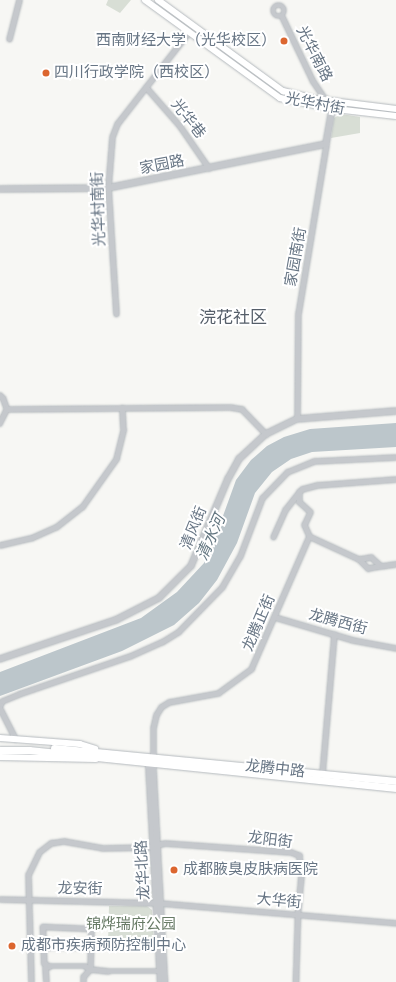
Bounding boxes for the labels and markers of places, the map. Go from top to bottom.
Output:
place label: 西南财经大学（光华校区） [96,32,276,50]
marker: 西南财经大学（光华校区） [279,36,289,46]
place label: 四川行政学院（西校区） [54,64,219,82]
marker: 四川行政学院（西校区） [41,68,51,78]
place label: 成都腋臭皮肤病医院 [183,861,318,879]
marker: 成都腋臭皮肤病医院 [168,864,180,876]
place label: 成都市疾病预防控制中心 [21,937,186,955]
marker: 成都市疾病预防控制中心 [6,940,18,952]

